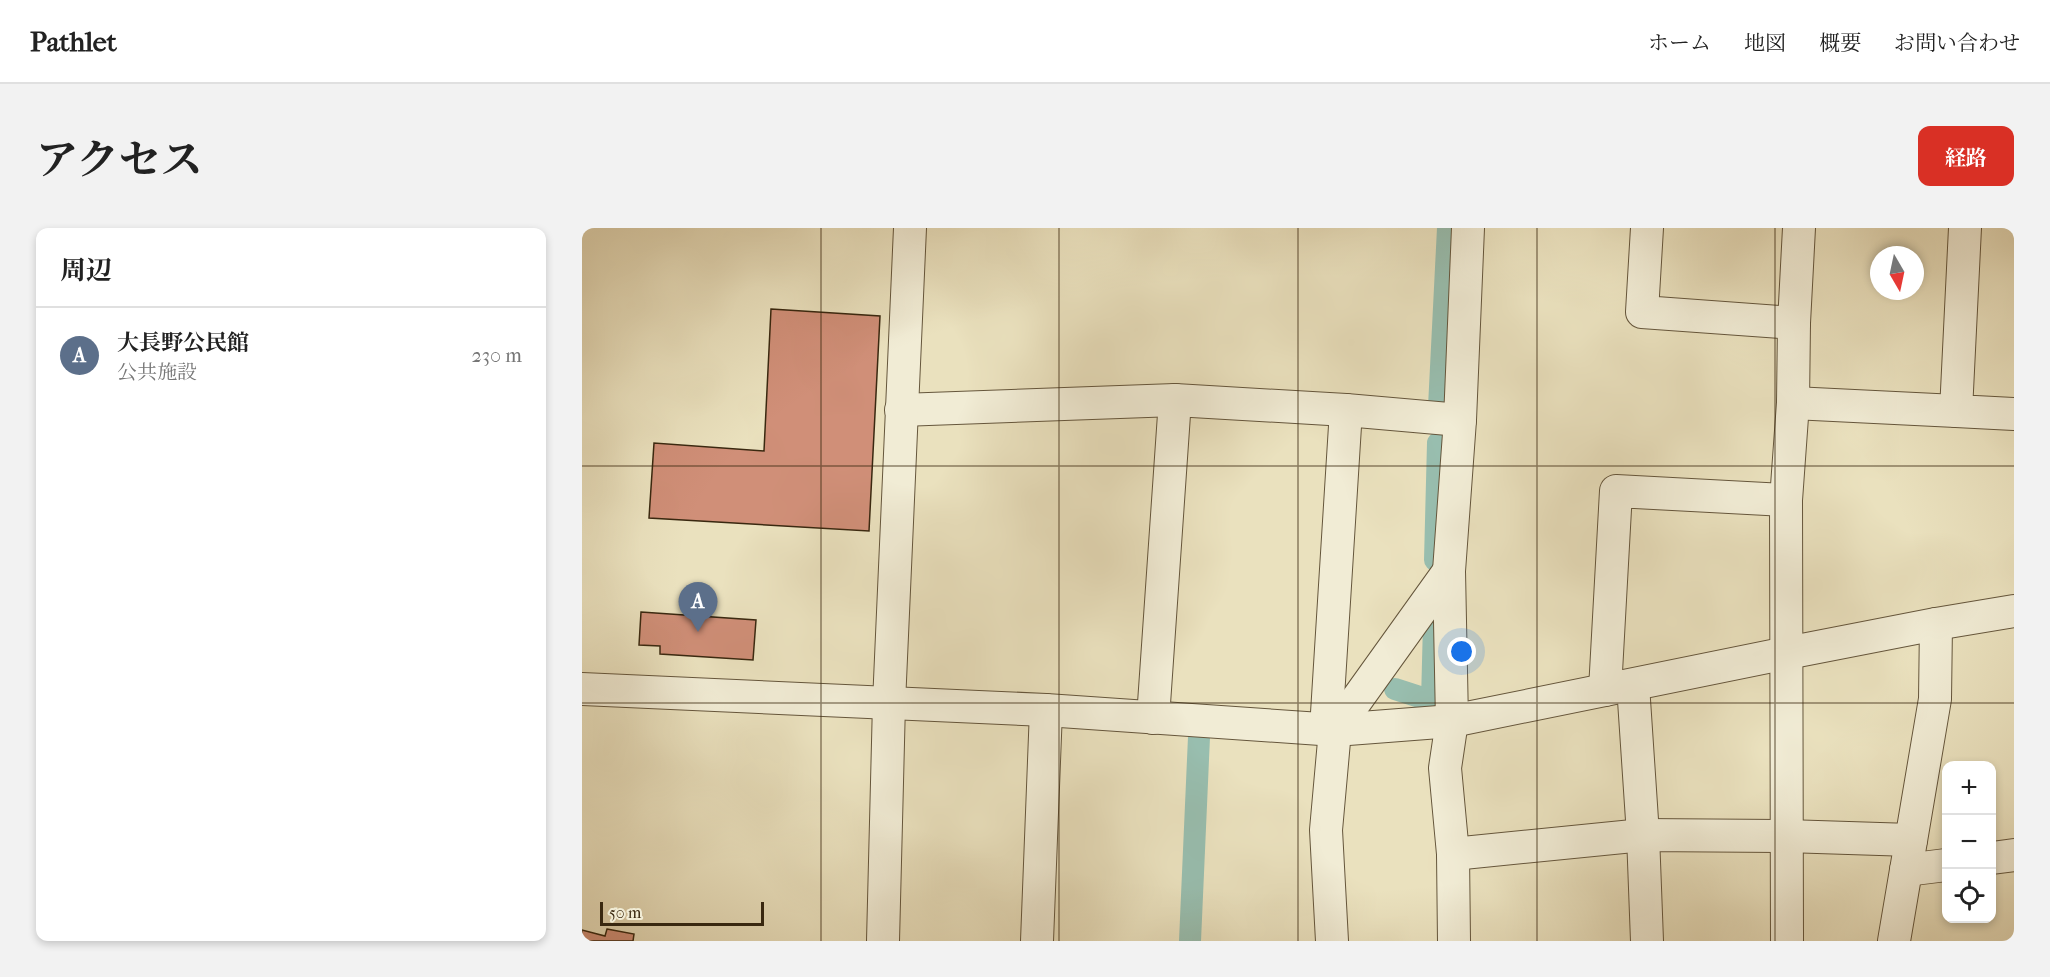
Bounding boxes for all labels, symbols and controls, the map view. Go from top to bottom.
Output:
text: Pathlet [30,25,117,58]
text: ホーム [1648,31,1711,55]
text: 地図 [1744,31,1786,55]
text: 概要 [1819,31,1861,55]
text: お問い合わせ [1894,31,2020,55]
button: 経路 [1918,126,2014,186]
text: アクセス [36,136,203,185]
north arrow [1870,246,1924,300]
text: 周辺 [60,255,112,286]
text: 大長野公民館 [117,330,249,356]
text: A [73,344,86,367]
text: 230 m [472,344,522,367]
text: 公共施設 [117,361,197,384]
pin: A [678,582,718,632]
your location [1447,637,1476,666]
map controls [1942,761,1996,923]
button: + [1942,761,1996,815]
button: − [1942,815,1996,869]
button: locate [1942,869,1996,923]
scale bar [600,899,764,926]
text: 50 m [609,903,641,922]

